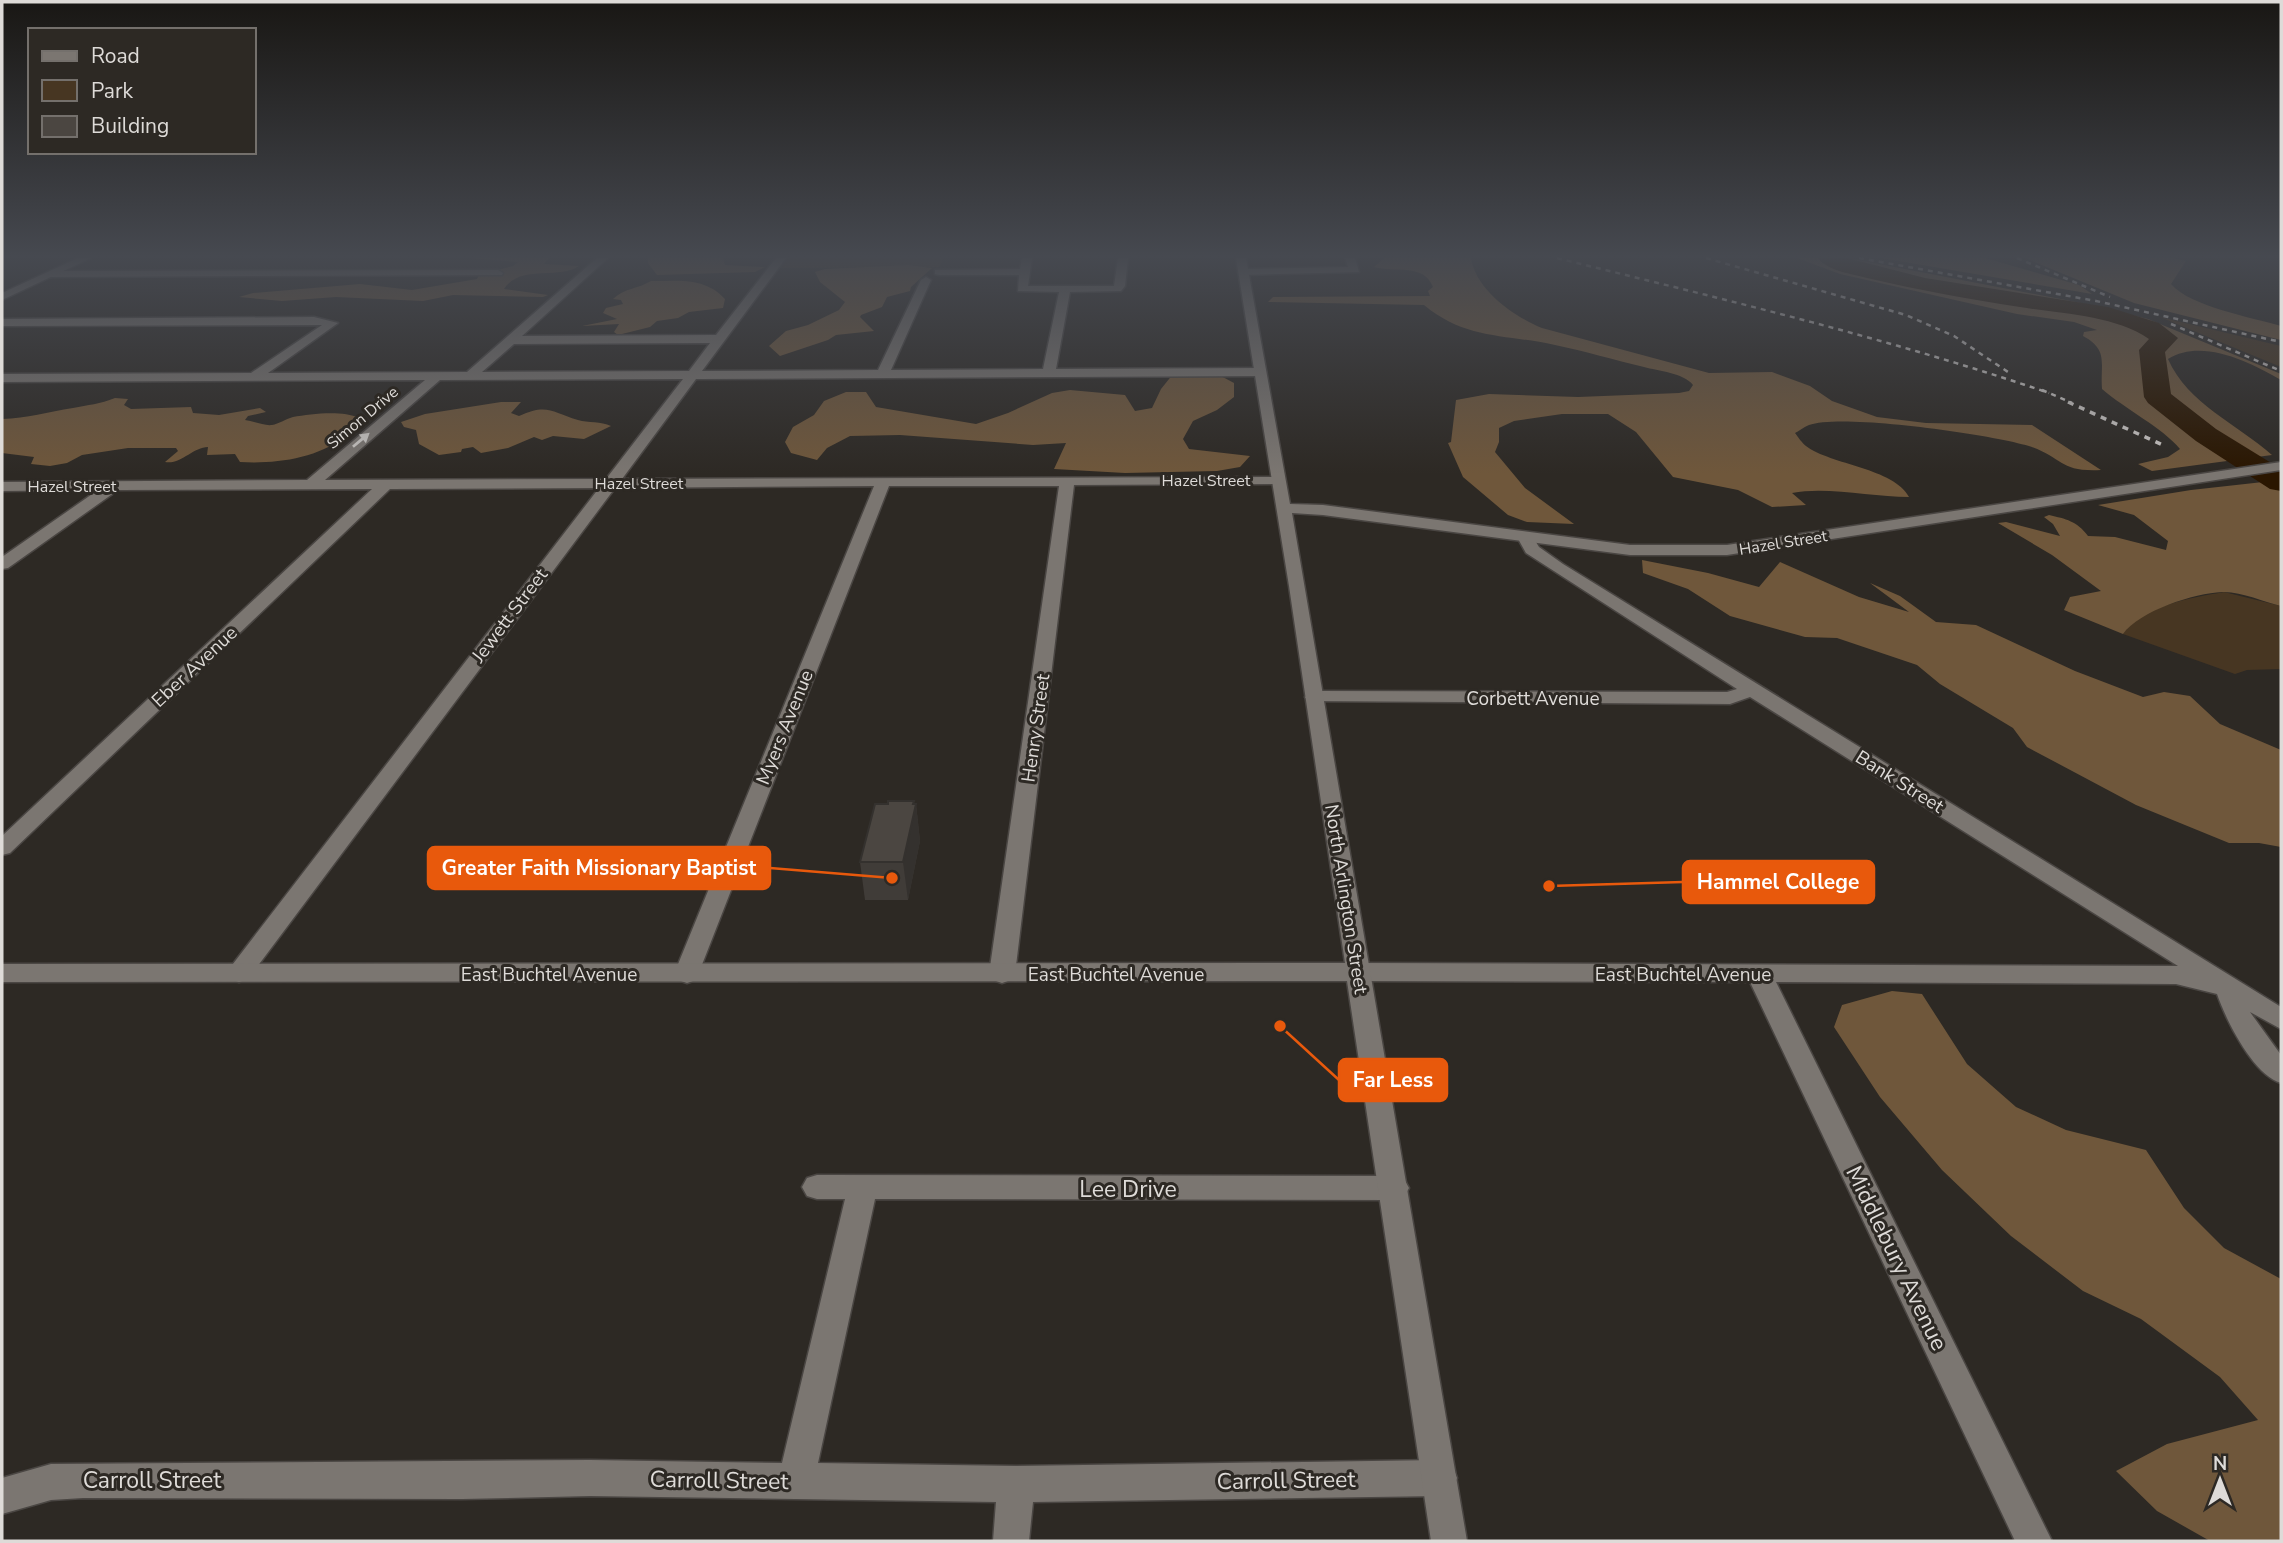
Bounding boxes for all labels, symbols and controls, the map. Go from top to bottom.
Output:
legend [28,28,256,154]
text: Road [91,42,140,70]
text: Park [91,77,133,105]
text: Building [91,112,169,140]
street label: Simon Drive [322,381,403,454]
one-way arrow [353,433,370,448]
street label: Hazel Street [1162,470,1251,492]
street label: Hazel Street [595,473,684,495]
street label: Hazel Street [28,476,117,498]
street label: Hazel Street [1738,525,1829,561]
street label: Jewett Street [465,563,554,669]
street label: Eber Avenue [146,620,243,713]
street label: Myers Avenue [750,666,820,789]
street label: Henry Street [1016,672,1057,784]
street label: Corbett Avenue [1466,686,1600,712]
street label: Bank Street [1850,744,1949,820]
street label: North Arlington Street [1318,803,1374,996]
callout: Greater Faith Missionary Baptist [428,847,770,889]
text: Greater Faith Missionary Baptist [442,854,757,882]
callout: Hammel College [1683,861,1874,903]
text: Hammel College [1697,868,1859,896]
street label: East Buchtel Avenue [461,962,637,988]
street label: East Buchtel Avenue [1028,962,1204,988]
street label: East Buchtel Avenue [1595,962,1771,988]
callout: Far Less [1339,1059,1447,1101]
text: Far Less [1353,1066,1433,1094]
street label: Middlebury Avenue [1838,1161,1955,1356]
street label: Lee Drive [1079,1174,1177,1205]
north arrow [2185,1445,2255,1515]
text: N [2213,1451,2227,1477]
street label: Carroll Street [649,1464,790,1497]
street label: Carroll Street [1216,1464,1357,1497]
street label: Carroll Street [83,1465,222,1496]

